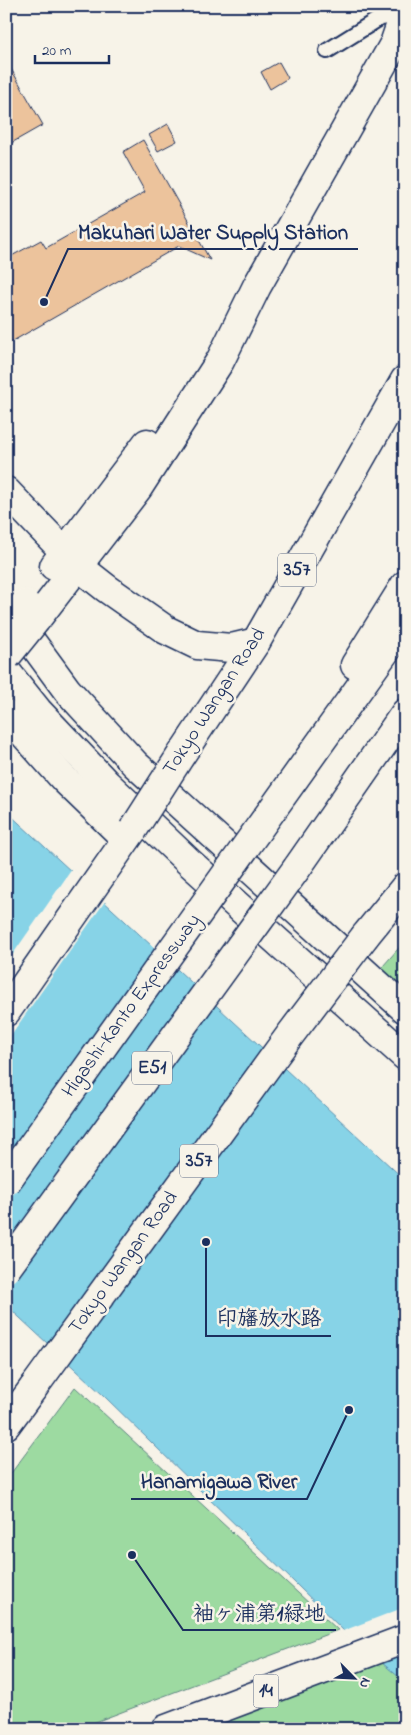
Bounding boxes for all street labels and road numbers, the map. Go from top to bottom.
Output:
road number: 357 [278,554,316,586]
street label: Tokyo Wangan Road [156,623,274,782]
street label: Higashi-Kanto Expressway [55,908,209,1104]
road number: E51 [132,1052,172,1084]
road number: 357 [180,1144,218,1178]
street label: Tokyo Wangan Road [62,1185,187,1341]
road number: 14 [254,1674,278,1708]

